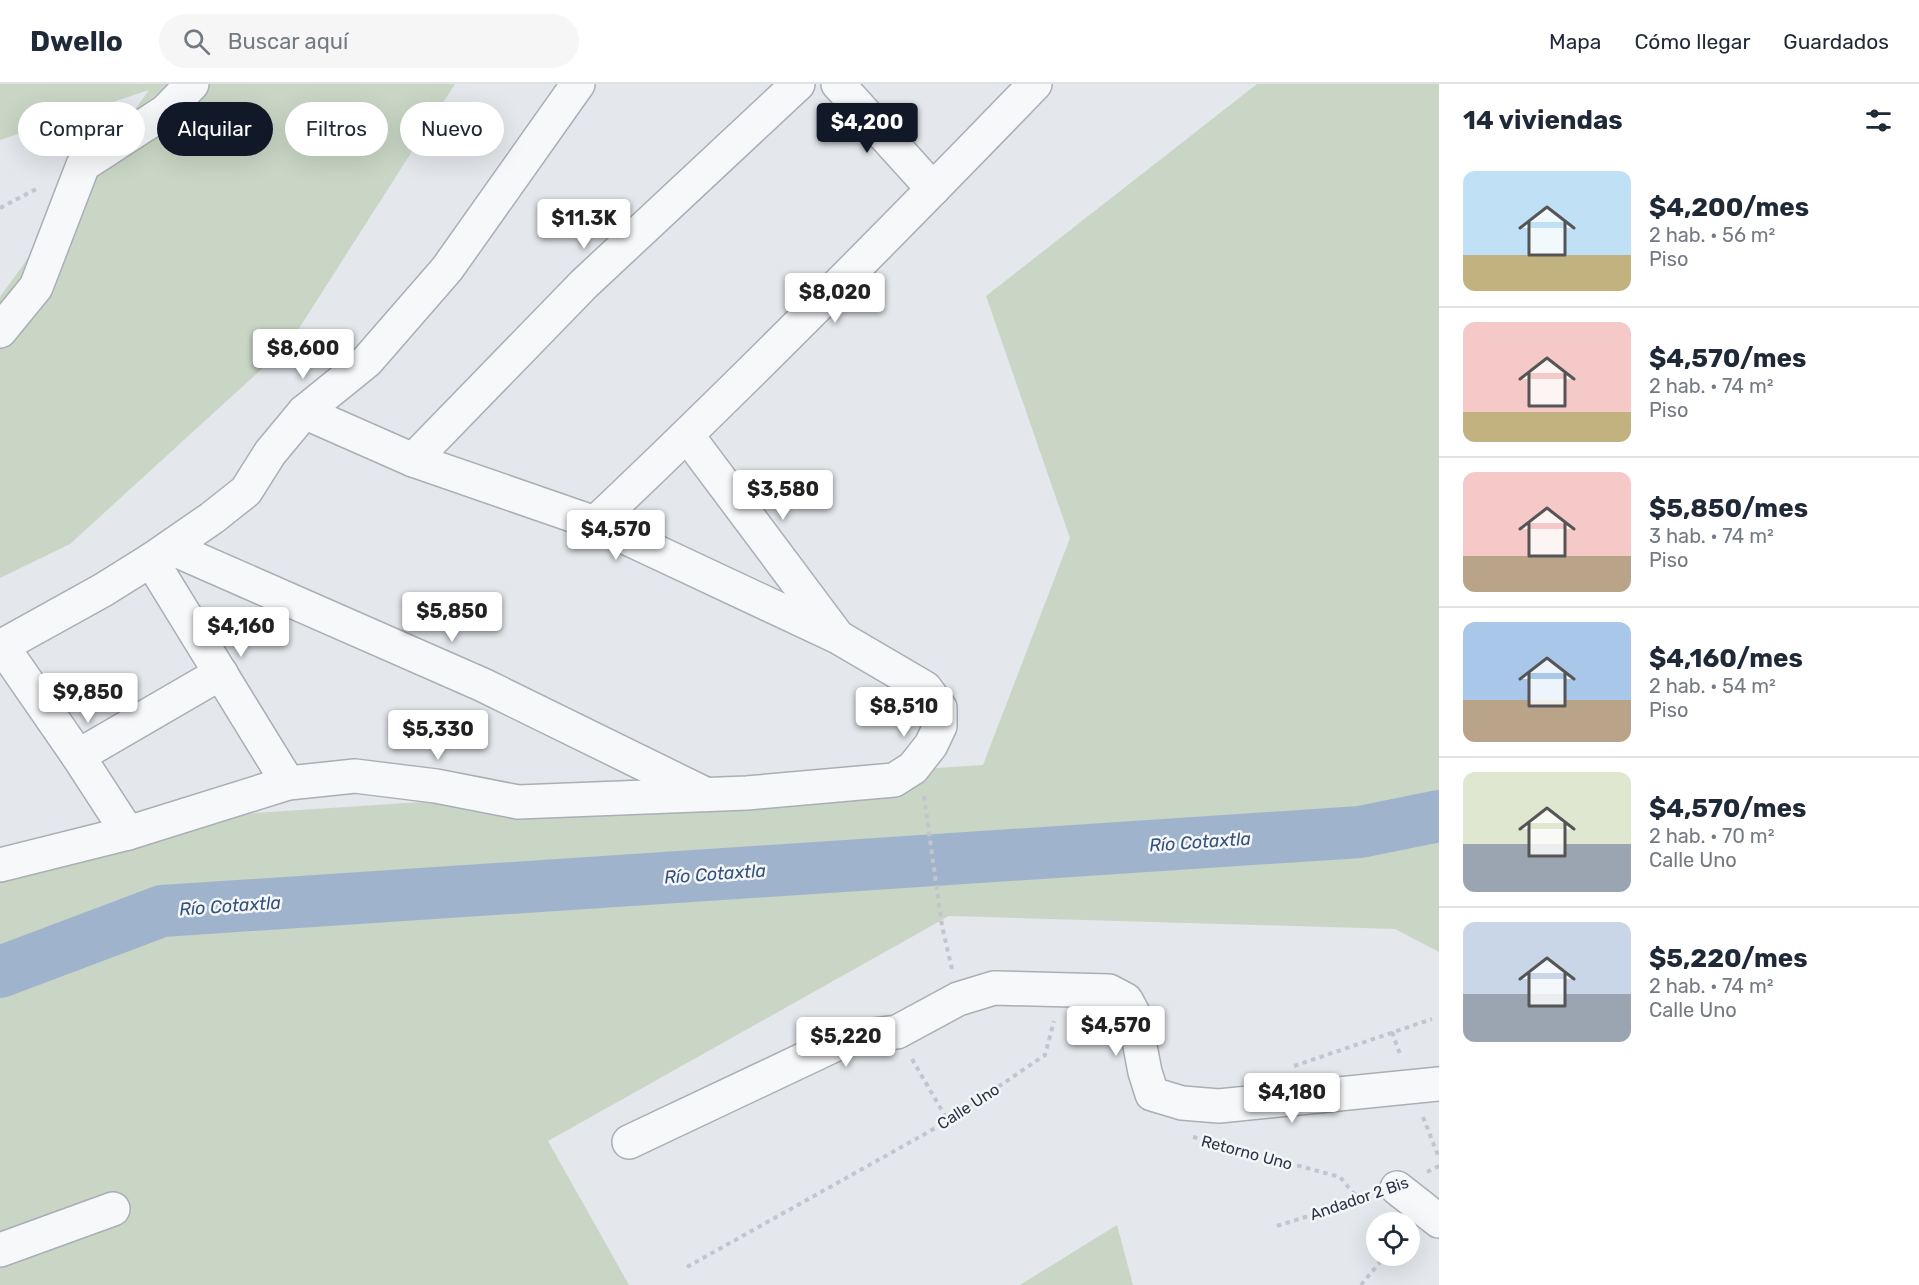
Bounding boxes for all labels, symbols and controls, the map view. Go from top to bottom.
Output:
search box [159,14,579,68]
text: Dwello [30,25,123,58]
icon: search [180,25,213,58]
text: Buscar aquí [228,28,348,55]
text: Mapa [1549,29,1601,54]
text: Cómo llegar [1634,29,1750,54]
text: Guardados [1783,29,1889,54]
chip: Comprar [18,102,145,156]
chip: Alquilar [157,102,273,156]
chip: Filtros [285,102,388,156]
chip: Nuevo [400,102,504,156]
pin: $4,200 [818,103,916,154]
icon: filters [1862,104,1895,137]
text: 14 viviendas [1463,105,1623,136]
text: $4,200 [831,110,903,134]
text: $4,200/mes [1649,192,1809,223]
icon: home [1511,195,1583,267]
pin: $11.3K [535,199,633,250]
text: $11.3K [551,206,617,230]
text: 2 hab. · 56 m² [1649,223,1775,247]
text: Piso [1649,247,1688,271]
pin: $8,020 [786,273,884,324]
text: $8,020 [799,280,871,304]
pin: $8,600 [254,329,352,380]
text: $8,600 [267,336,339,360]
text: $4,570/mes [1649,343,1806,374]
icon: home [1511,346,1583,418]
text: 2 hab. · 74 m² [1649,374,1774,398]
text: Piso [1649,398,1688,422]
pin: $3,580 [734,470,832,521]
text: $3,580 [747,477,819,501]
text: $5,850/mes [1649,493,1808,524]
icon: home [1511,496,1583,568]
pin: $4,570 [567,510,665,561]
text: $4,570 [581,517,651,541]
text: 3 hab. · 74 m² [1649,524,1774,548]
text: Piso [1649,548,1688,572]
pin: $5,850 [403,592,501,643]
text: $5,850 [416,599,488,623]
pin: $4,160 [192,607,290,658]
text: $4,160 [207,614,275,638]
text: $4,160/mes [1649,643,1803,674]
icon: home [1511,646,1583,718]
pin: $9,850 [39,673,137,724]
text: 2 hab. · 54 m² [1649,674,1776,698]
text: $9,850 [53,680,123,704]
pin: $8,510 [855,687,953,738]
text: $8,510 [870,694,938,718]
text: Piso [1649,698,1688,722]
pin: $5,330 [389,710,487,761]
text: $5,330 [402,717,474,741]
text: $4,570/mes [1649,793,1806,824]
icon: home [1511,796,1583,868]
text: 2 hab. · 70 m² [1649,824,1774,848]
water label: Río Cotaxtla [1148,827,1252,857]
text: Calle Uno [1649,848,1737,872]
water label: Río Cotaxtla [663,859,767,889]
water label: Río Cotaxtla [178,891,282,921]
text: $5,220/mes [1649,943,1808,974]
icon: home [1511,946,1583,1018]
text: 2 hab. · 74 m² [1649,974,1774,998]
text: Calle Uno [1649,998,1737,1022]
pin: $4,570 [1067,1006,1165,1057]
text: $4,570 [1081,1013,1151,1037]
pin: $5,220 [797,1017,895,1068]
text: $5,220 [810,1024,882,1048]
pin: $4,180 [1243,1073,1341,1124]
street label: Calle Uno [934,1079,1003,1134]
text: $4,180 [1258,1080,1326,1104]
street label: Retorno Uno [1199,1131,1295,1174]
street label: Andador 2 Bis [1307,1173,1411,1224]
map controls [1366,1212,1420,1266]
button: locate [1366,1212,1420,1266]

